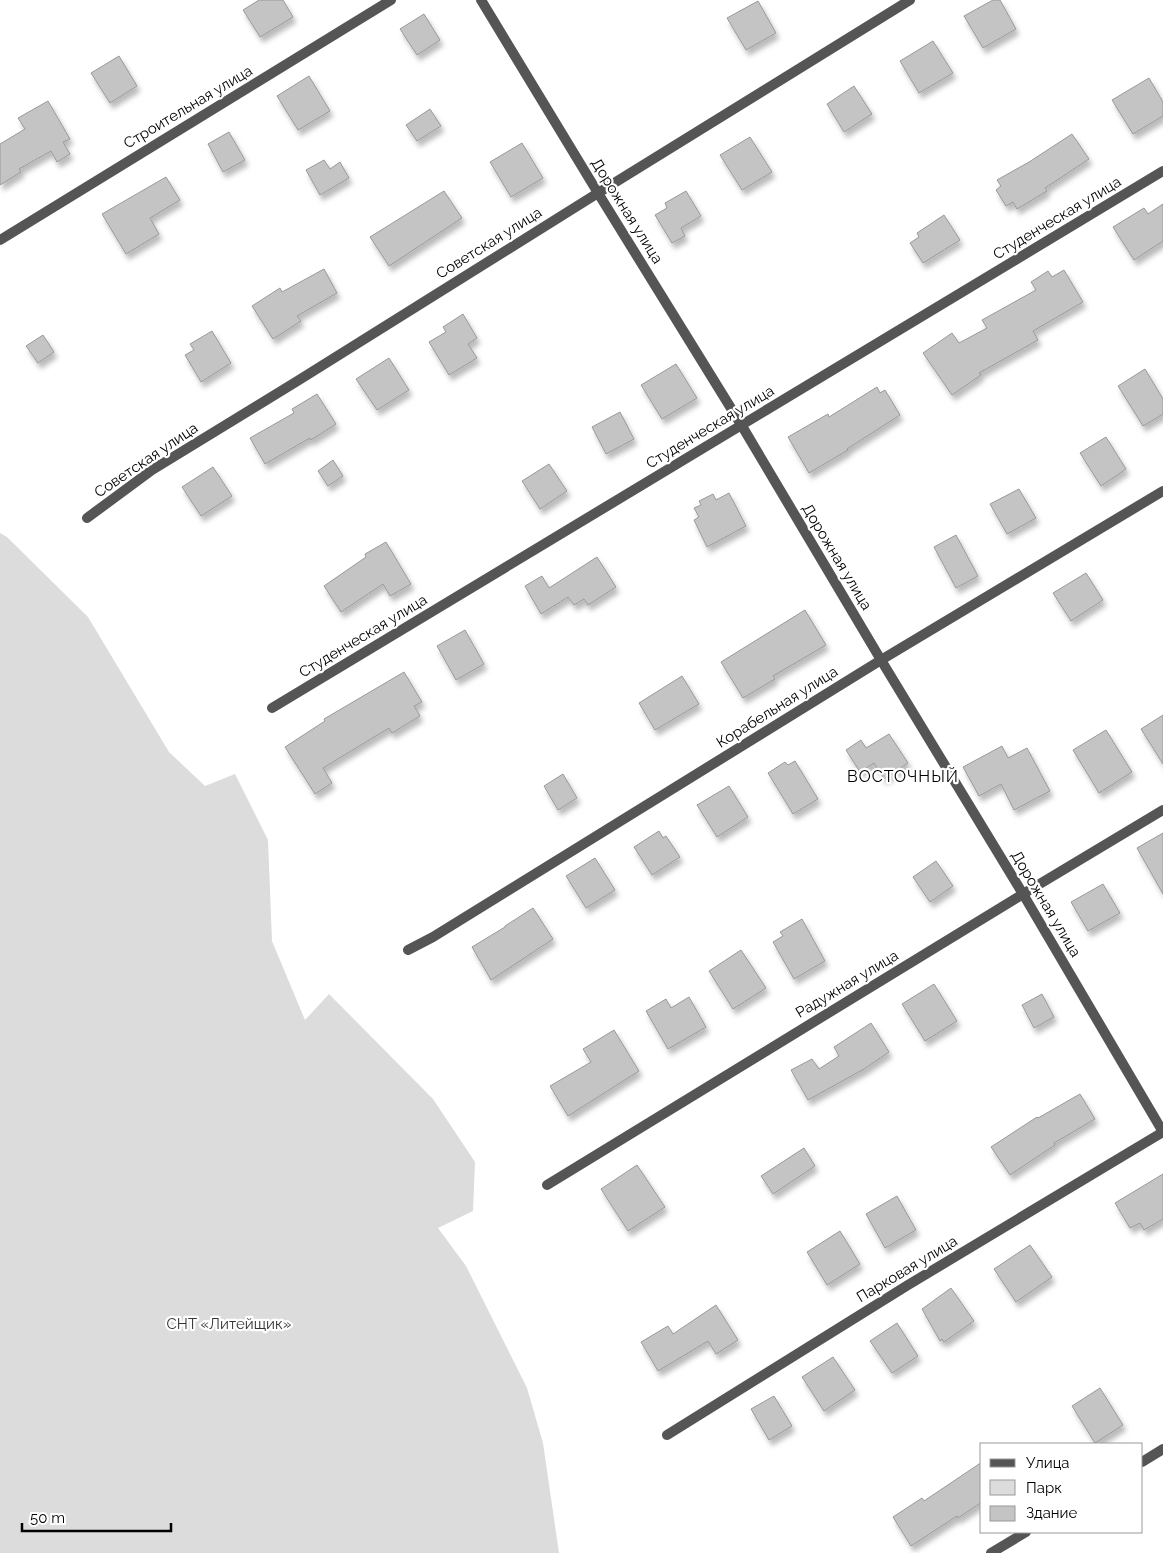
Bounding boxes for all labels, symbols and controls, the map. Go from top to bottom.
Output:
street label: Строительная улица [120,61,256,153]
street label: Дорожная улица [587,155,667,267]
street label: Студенческая улица [990,173,1124,263]
street label: Советская улица [433,203,545,283]
street label: Студенческая улица [643,382,777,472]
street label: Советская улица [91,419,201,501]
street label: Дорожная улица [798,501,876,613]
street label: Студенческая улица [296,591,430,681]
street label: Корабельная улица [713,662,841,752]
district label: ВОСТОЧНЫЙ [847,767,959,786]
street label: Дорожная улица [1007,848,1085,960]
street label: Радужная улица [792,946,902,1022]
street label: Парковая улица [853,1232,961,1306]
park label: СНТ «Литейщик» [167,1315,291,1333]
legend [980,1443,1143,1533]
text: Улица [1026,1454,1070,1472]
text: Парк [1026,1479,1062,1497]
scale bar [22,1500,171,1532]
text: Здание [1026,1504,1078,1522]
text: 50 m [30,1509,65,1527]

